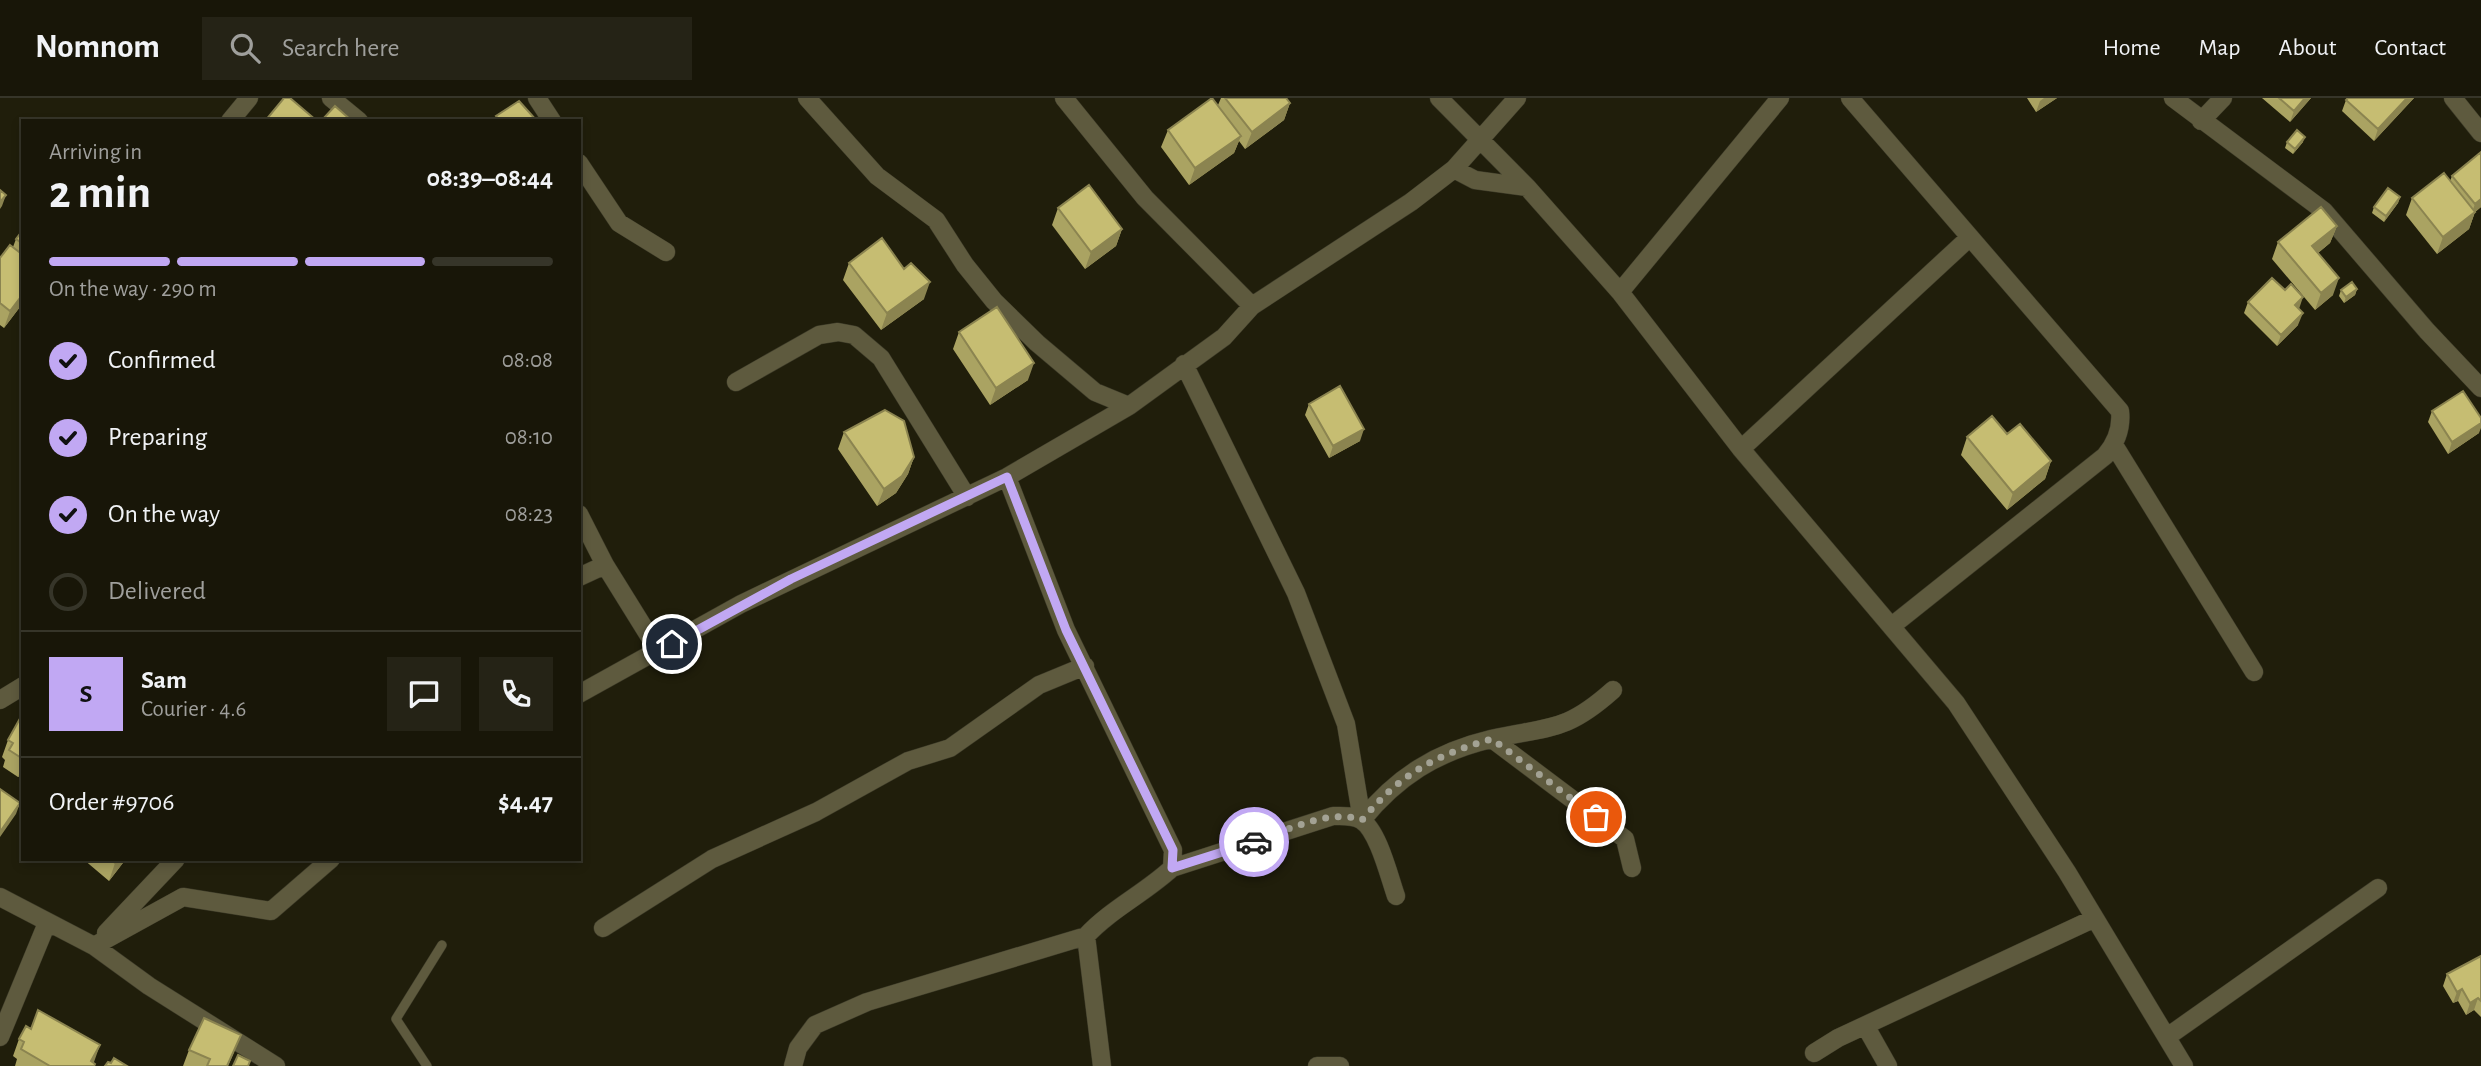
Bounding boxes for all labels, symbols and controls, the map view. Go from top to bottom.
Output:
search box [202,17,692,80]
icon: search [226,29,264,67]
text: Nomnom [35,31,160,64]
text: Search here [282,35,400,61]
text: Home [2103,36,2161,60]
text: Map [2199,36,2241,60]
text: About [2279,36,2336,60]
text: Contact [2374,36,2446,60]
text: Arriving in [49,141,142,164]
text: 08:39–08:44 [426,165,553,191]
text: 2 min [49,170,151,216]
text: On the way · 290 m [49,278,217,301]
icon: check [49,342,87,380]
text: Confirmed [108,347,216,373]
text: 08:08 [502,349,553,372]
icon: check [49,419,87,457]
text: Preparing [108,424,207,450]
text: 08:10 [505,426,553,449]
icon: check [49,496,87,534]
text: On the way [108,501,220,527]
text: 08:23 [505,503,553,526]
text: Delivered [108,578,206,604]
pin [642,614,702,674]
icon: home [653,625,691,663]
button: chat [387,657,461,731]
button: phone [479,657,553,731]
text: Sam [141,667,187,693]
text: S [80,681,92,707]
text: Courier · 4.6 [141,698,246,721]
pin [1566,787,1626,847]
text: Order #9706 [49,789,174,815]
text: $4.47 [498,789,553,815]
icon: bag [1577,798,1615,836]
courier [1219,807,1289,877]
icon: car [1235,823,1273,861]

